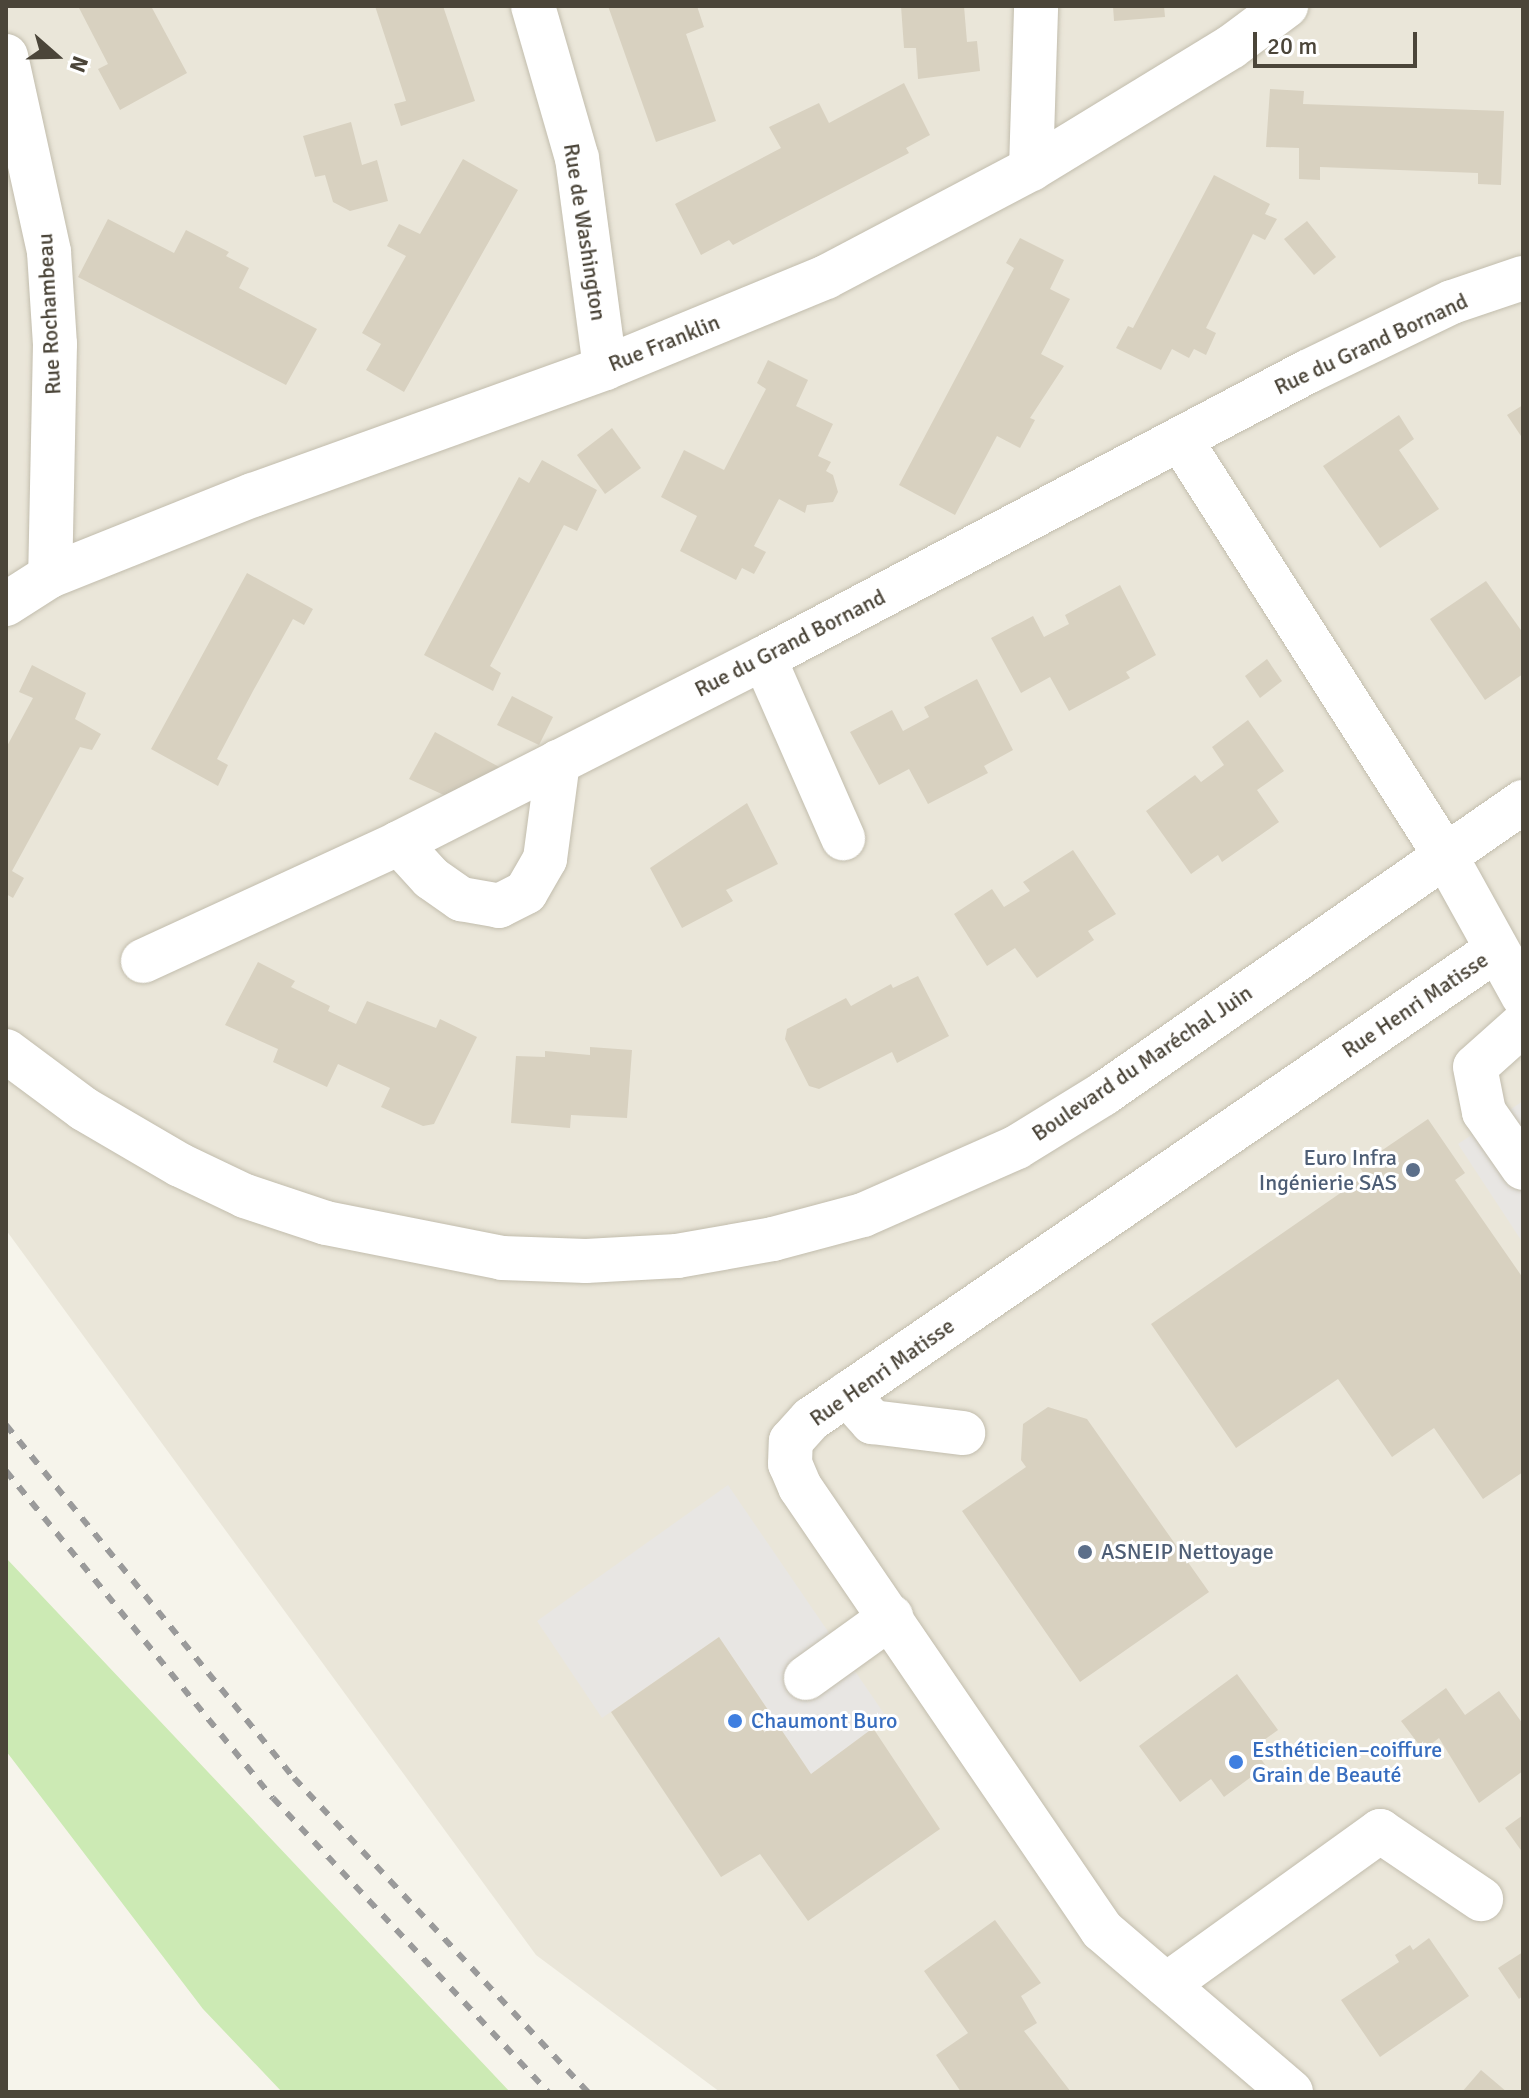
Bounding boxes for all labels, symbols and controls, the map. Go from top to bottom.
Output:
north arrow [16,16,96,96]
scale bar [1257,16,1421,66]
text: 20 m [1267,31,1317,61]
text: N [64,53,94,76]
street label: Rue de Washington [558,141,612,323]
street label: Rue Rochambeau [32,233,66,395]
street label: Rue du Grand Bornand [1270,288,1472,400]
street label: Rue Franklin [605,309,723,377]
street label: Rue du Grand Bornand [690,583,890,703]
street label: Rue Henri Matisse [1337,946,1493,1064]
street label: Boulevard du Maréchal Juin [1027,979,1257,1147]
place label: Euro Infra Ingénierie SAS [1259,1144,1397,1196]
marker: Euro Infra Ingénierie SAS [1404,1161,1422,1179]
street label: Rue Henri Matisse [805,1312,959,1432]
place label: ASNEIP Nettoyage [1101,1539,1274,1565]
marker: ASNEIP Nettoyage [1076,1543,1094,1561]
place label: Chaumont Buro [751,1708,897,1734]
marker: Chaumont Buro [726,1712,744,1730]
place label: Esthéticien–coiffure Grain de Beauté [1252,1736,1442,1788]
marker: Esthéticien–coiffure Grain de Beauté [1227,1753,1245,1771]

